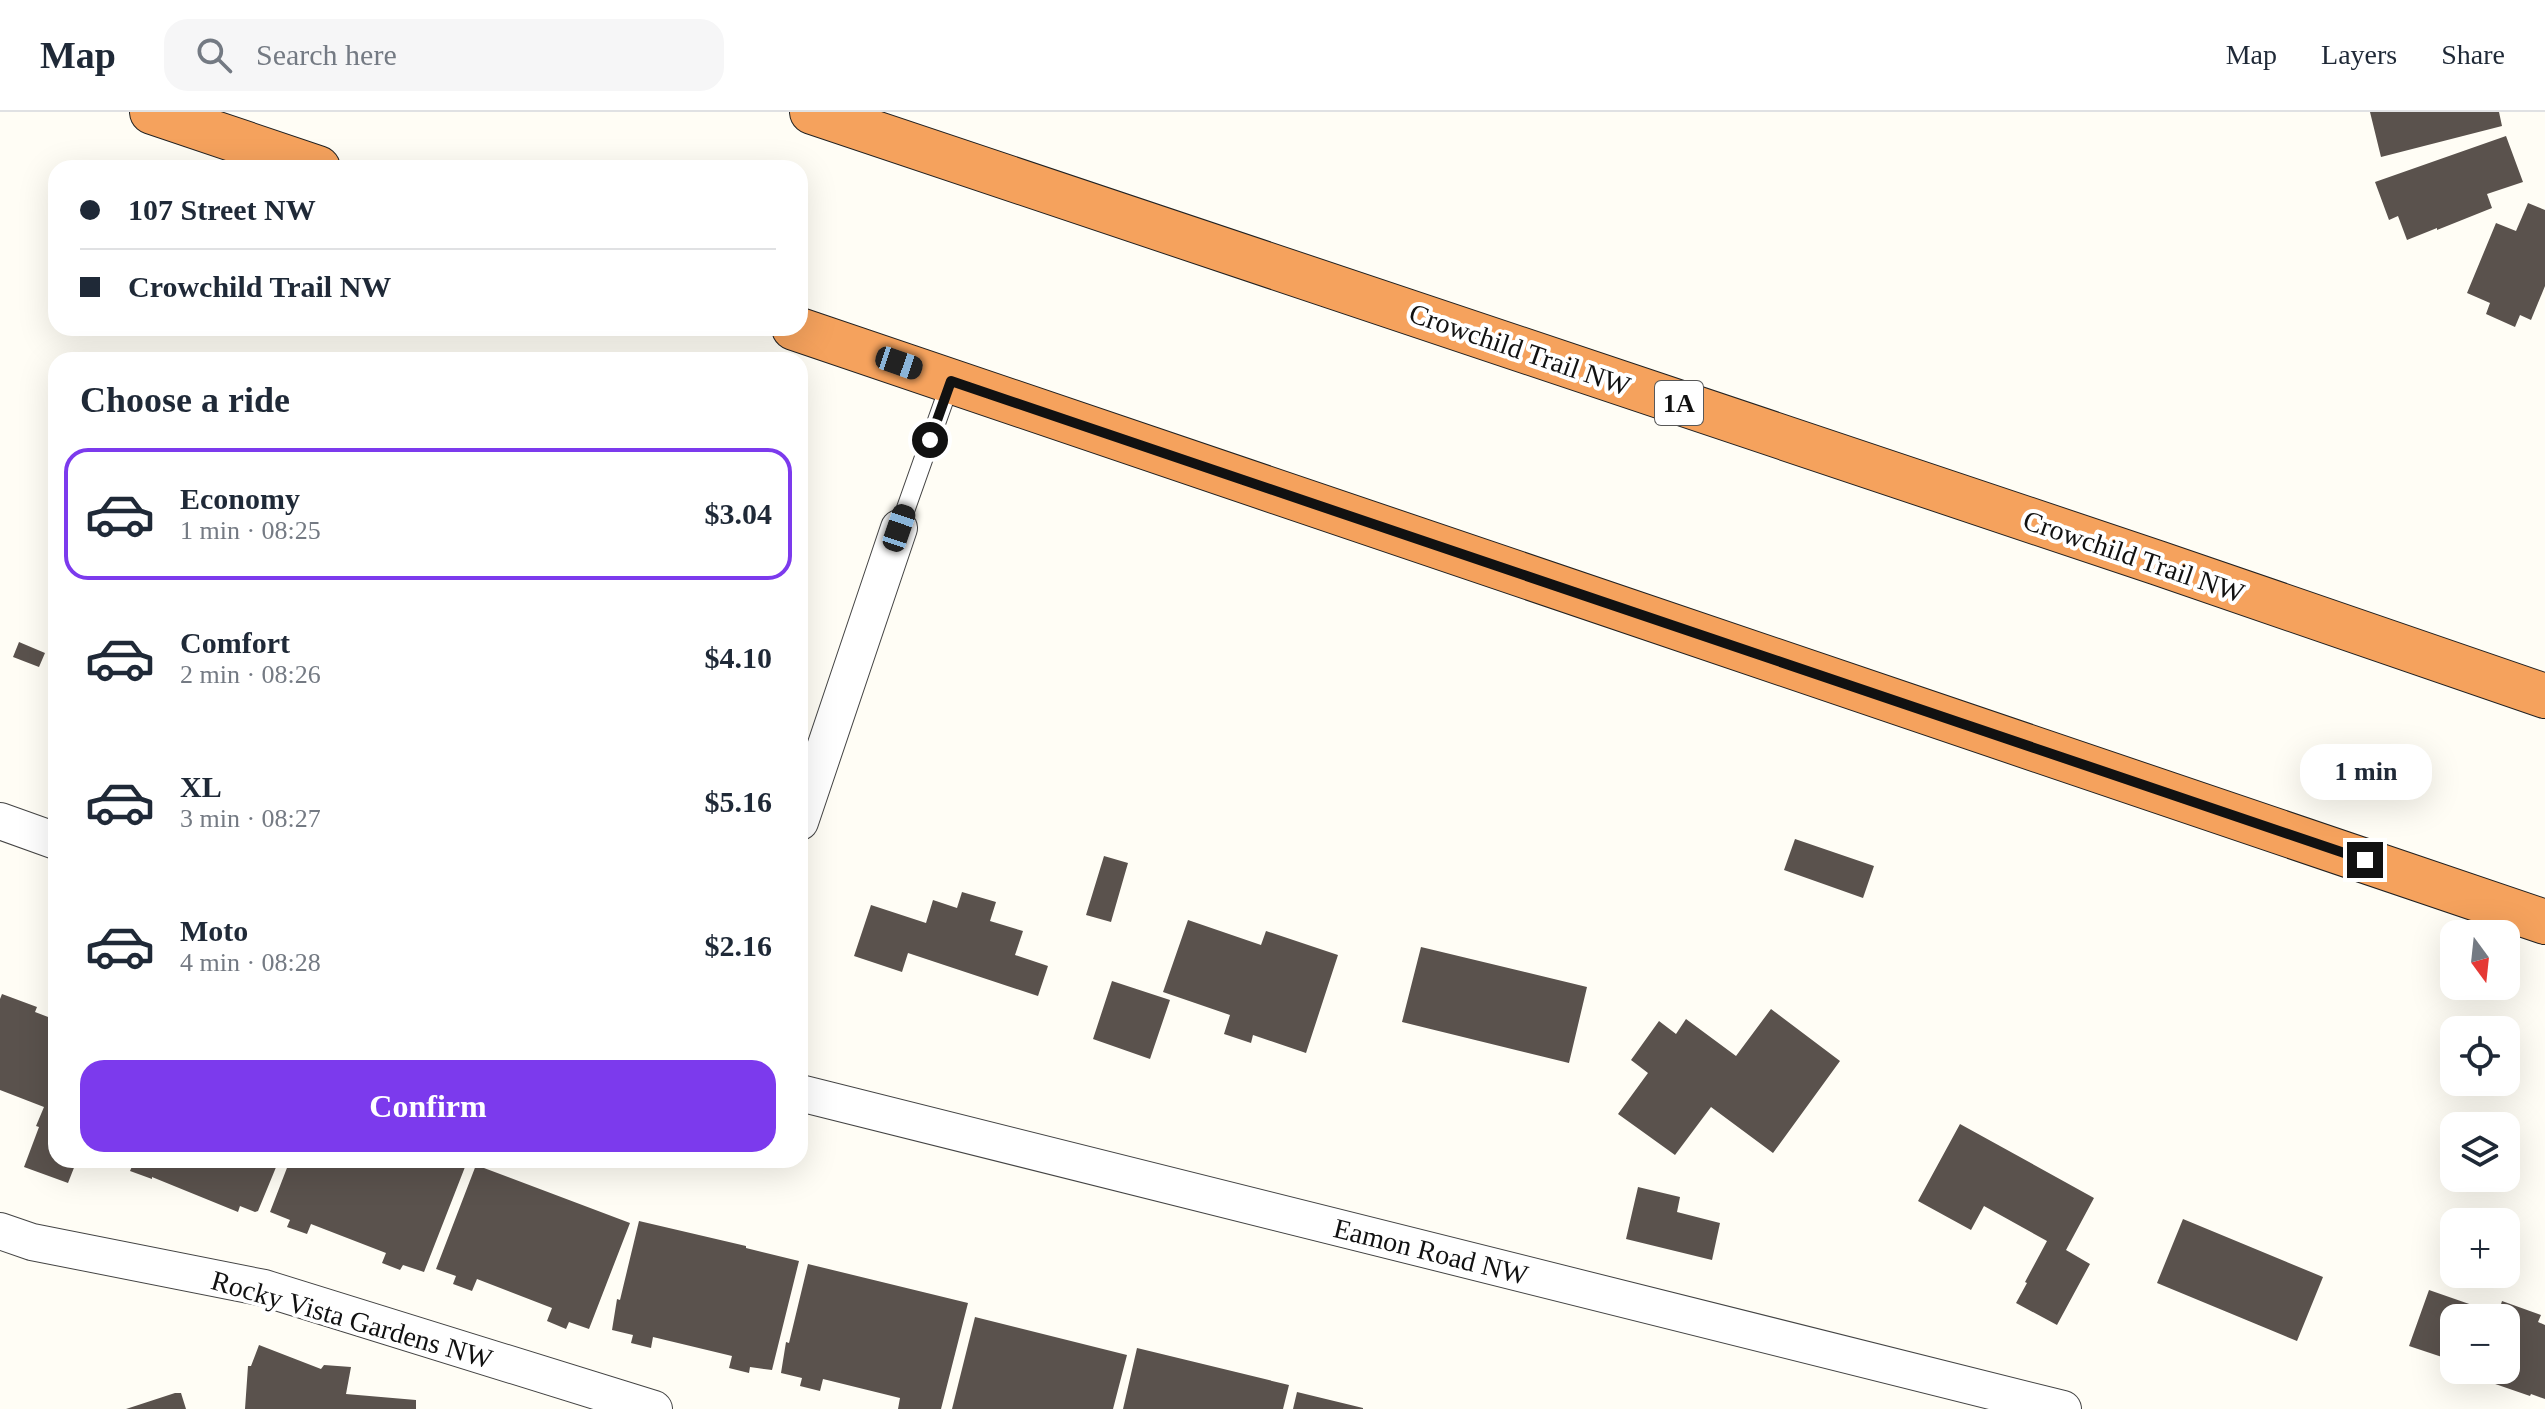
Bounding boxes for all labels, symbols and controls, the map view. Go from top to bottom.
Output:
search box [164,19,724,91]
icon: search [192,33,236,77]
text: Map [40,34,116,76]
text: Search here [256,38,397,71]
text: Map [2226,39,2277,70]
text: Layers [2321,39,2397,70]
text: Share [2441,39,2505,70]
text: 107 Street NW [128,193,316,226]
text: Crowchild Trail NW [128,270,391,303]
street label: Crowchild Trail NW [1405,297,1635,402]
car [872,344,926,382]
text: Choose a ride [80,380,290,420]
road number: 1A [1655,381,1703,425]
route start [912,422,948,458]
icon: car [84,478,156,550]
text: Economy [180,482,300,515]
text: $3.04 [705,497,772,530]
car [880,501,918,555]
street label: Crowchild Trail NW [2019,504,2249,609]
text: 1 min · 08:25 [180,516,321,545]
icon: car [84,622,156,694]
text: Comfort [180,626,290,659]
text: $4.10 [705,641,772,674]
text: 2 min · 08:26 [180,660,321,689]
callout: 1 min [2299,744,2431,800]
text: 1 min [2335,757,2397,786]
icon: car [84,766,156,838]
text: XL [180,770,222,803]
text: $5.16 [705,785,772,818]
text: 3 min · 08:27 [180,804,321,833]
route end [2347,842,2383,878]
icon: car [84,910,156,982]
text: Moto [180,914,248,947]
north arrow [2440,920,2520,1000]
map controls [2440,920,2520,1384]
text: $2.16 [705,929,772,962]
text: 4 min · 08:28 [180,948,321,977]
button: locate [2440,1016,2520,1096]
button: Confirm [80,1060,776,1152]
button: layers [2440,1112,2520,1192]
button: + [2440,1208,2520,1288]
street label: Eamon Road NW [1331,1212,1532,1291]
street label: Rocky Vista Gardens NW [208,1264,497,1375]
button: − [2440,1304,2520,1384]

